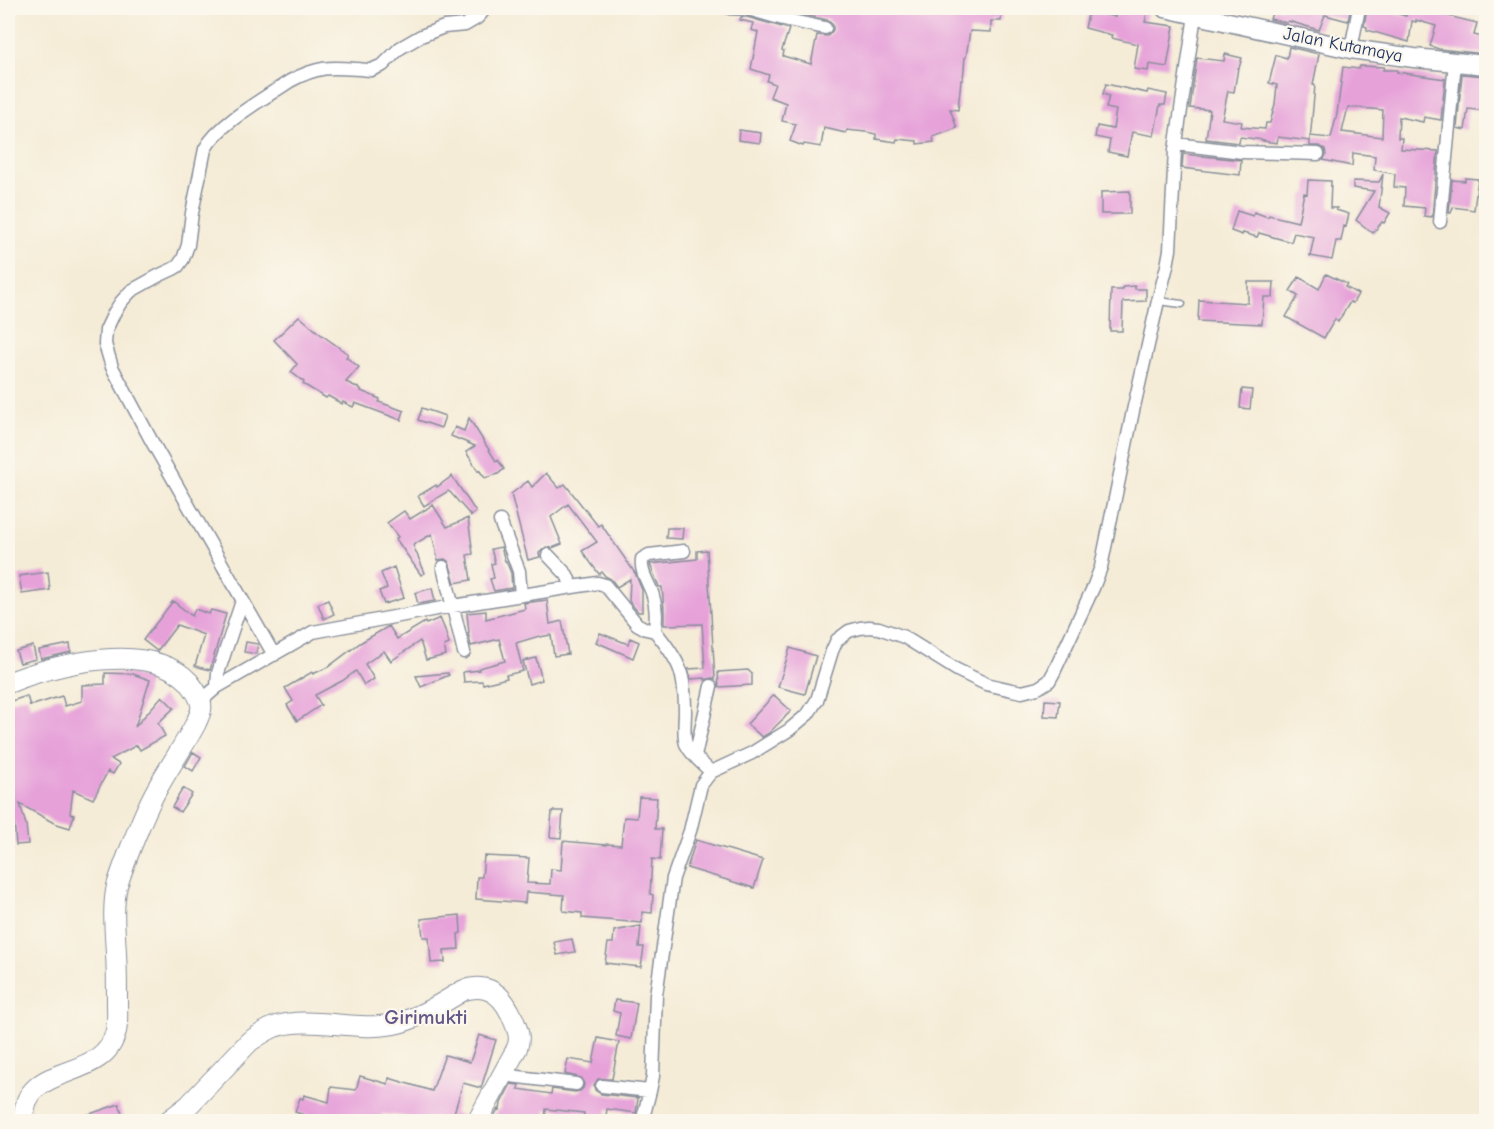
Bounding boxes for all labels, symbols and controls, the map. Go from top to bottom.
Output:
street label: Jalan Kutamaya [1282,23,1404,67]
district label: Girimukti [384,1005,468,1029]

